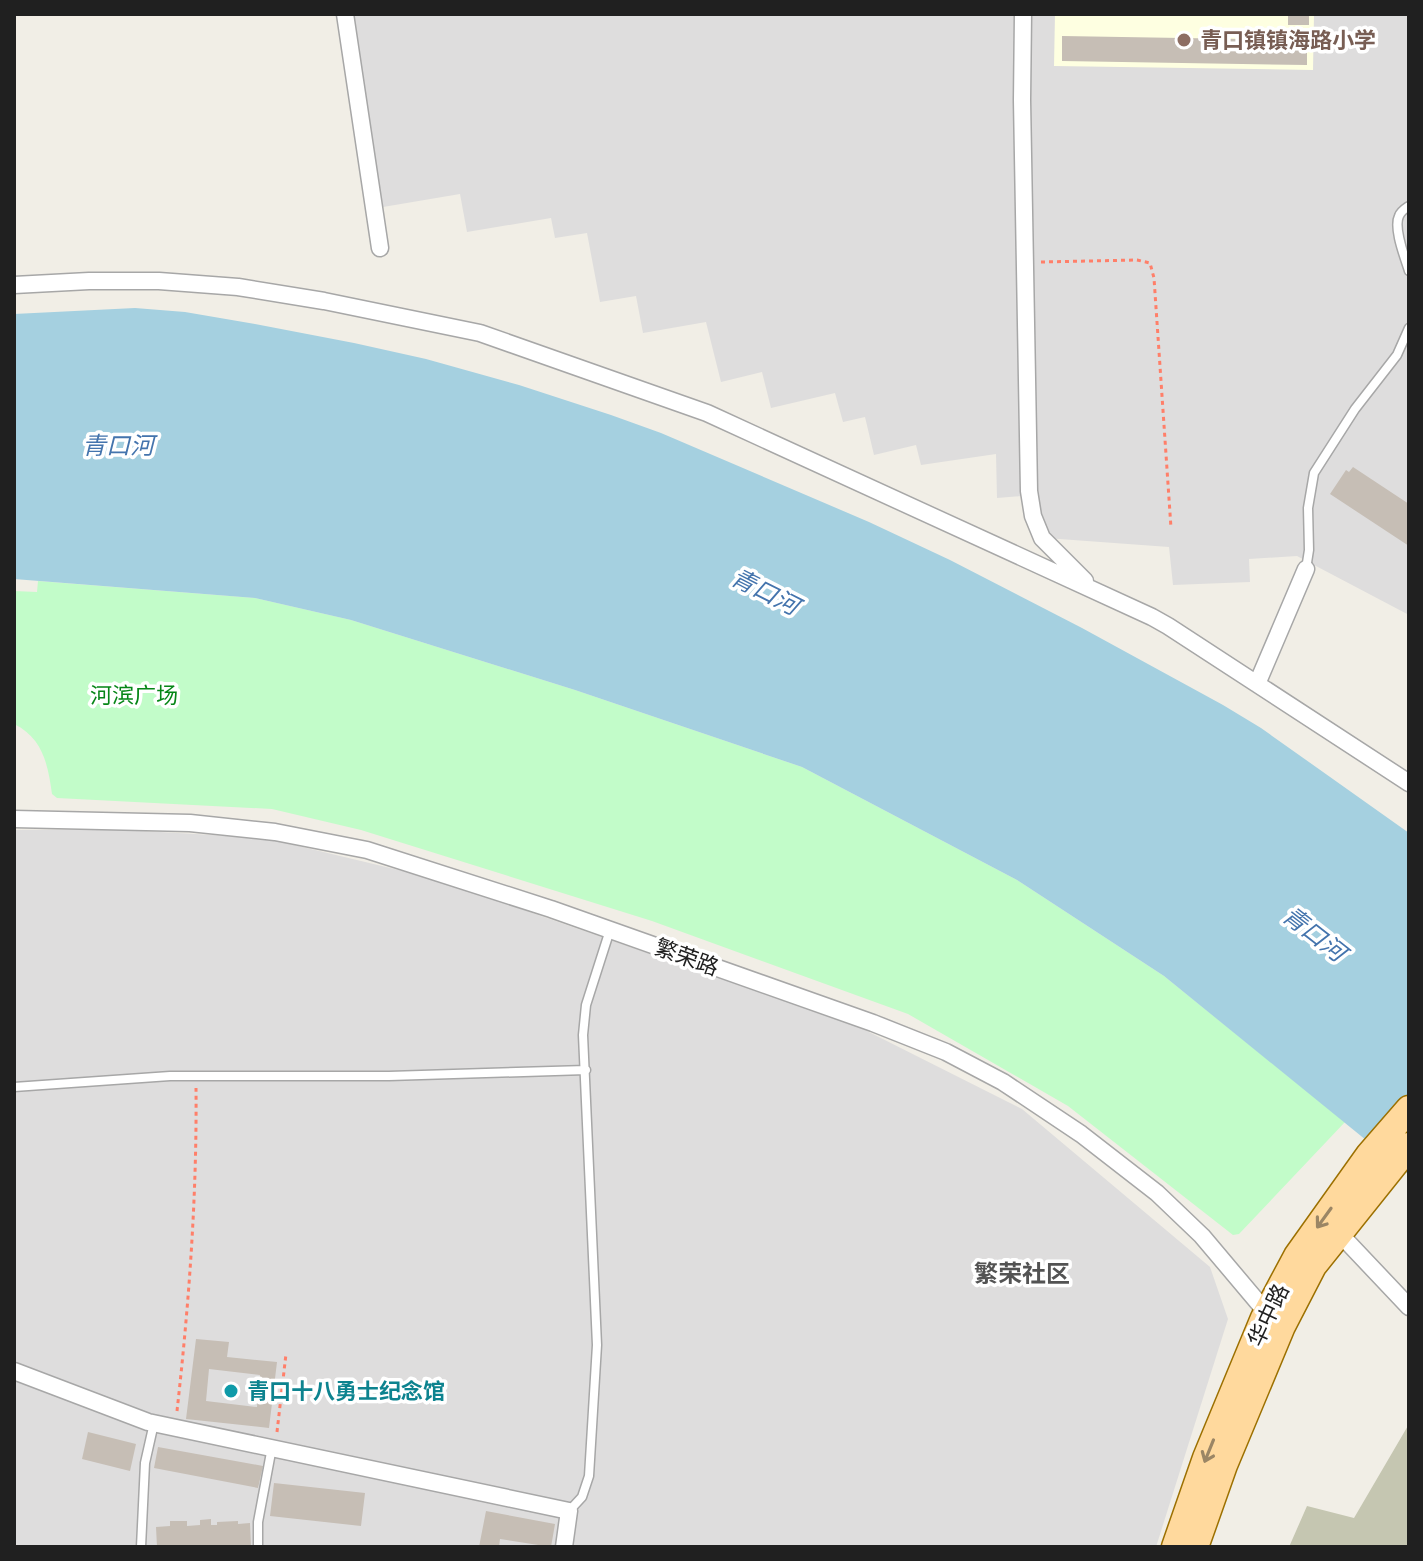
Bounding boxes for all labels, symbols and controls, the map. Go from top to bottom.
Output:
place label: 青口镇镇海路小学 [1200,26,1376,54]
marker: 青口镇镇海路小学 [1175,31,1193,49]
water label: 青口河 [82,430,158,461]
water label: 青口河 [726,561,808,624]
park label: 河滨广场 [90,681,178,709]
water label: 青口河 [1276,899,1355,970]
street label: 繁荣路 [651,933,723,981]
one-way arrow [1316,1207,1332,1229]
district label: 繁荣社区 [974,1258,1070,1289]
street label: 华中路 [1241,1279,1295,1351]
place label: 青口十八勇士纪念馆 [247,1377,445,1405]
marker: 青口十八勇士纪念馆 [222,1382,240,1400]
one-way arrow [1201,1438,1216,1463]

